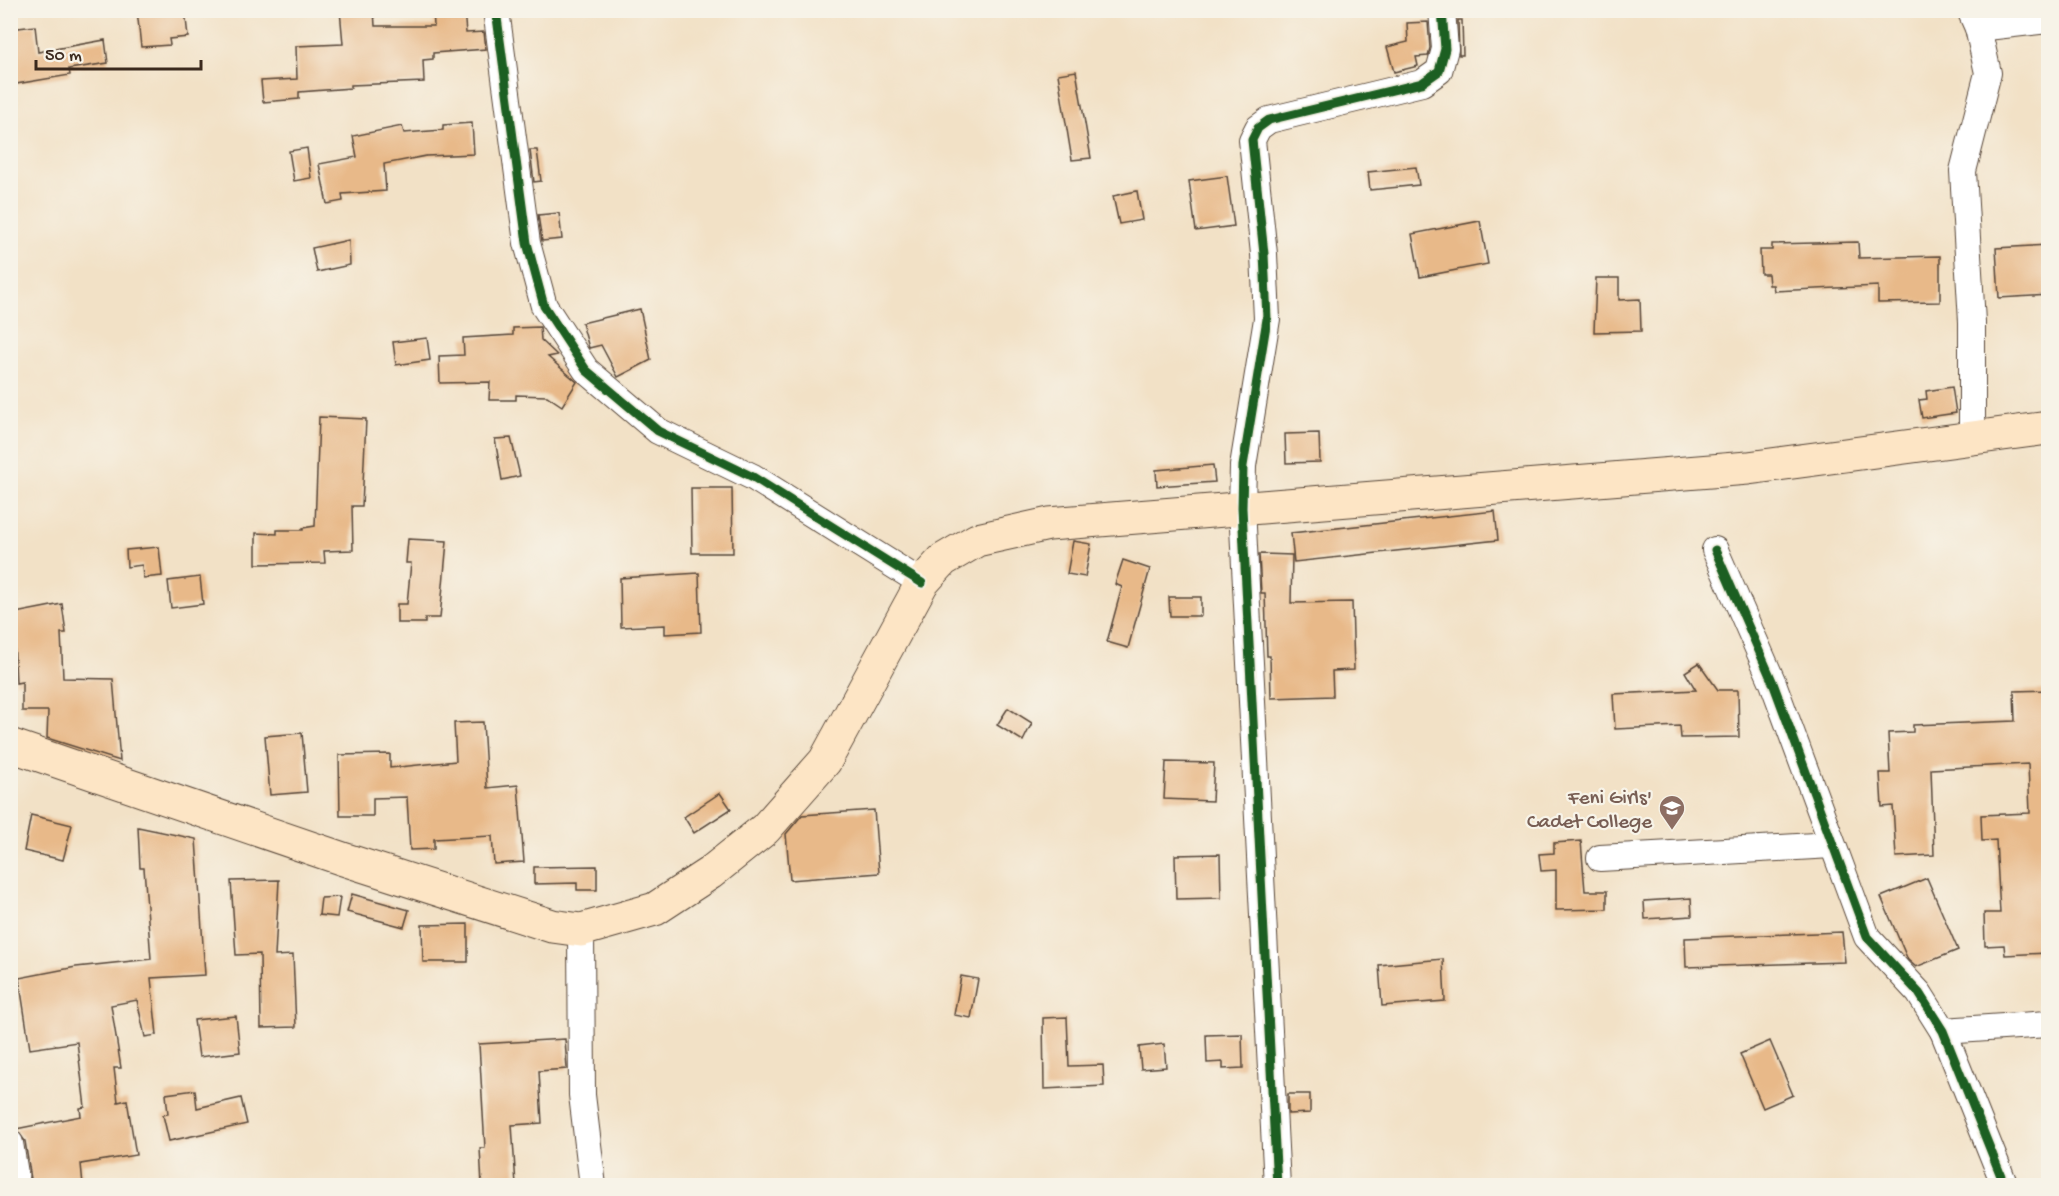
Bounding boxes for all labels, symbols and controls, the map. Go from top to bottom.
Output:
scale bar [36,33,201,71]
text: 50 m [45,46,82,67]
place label: Feni Girls' Cadet College [1527,787,1653,836]
school or university icon: Feni Girls' Cadet College [1657,793,1687,831]

